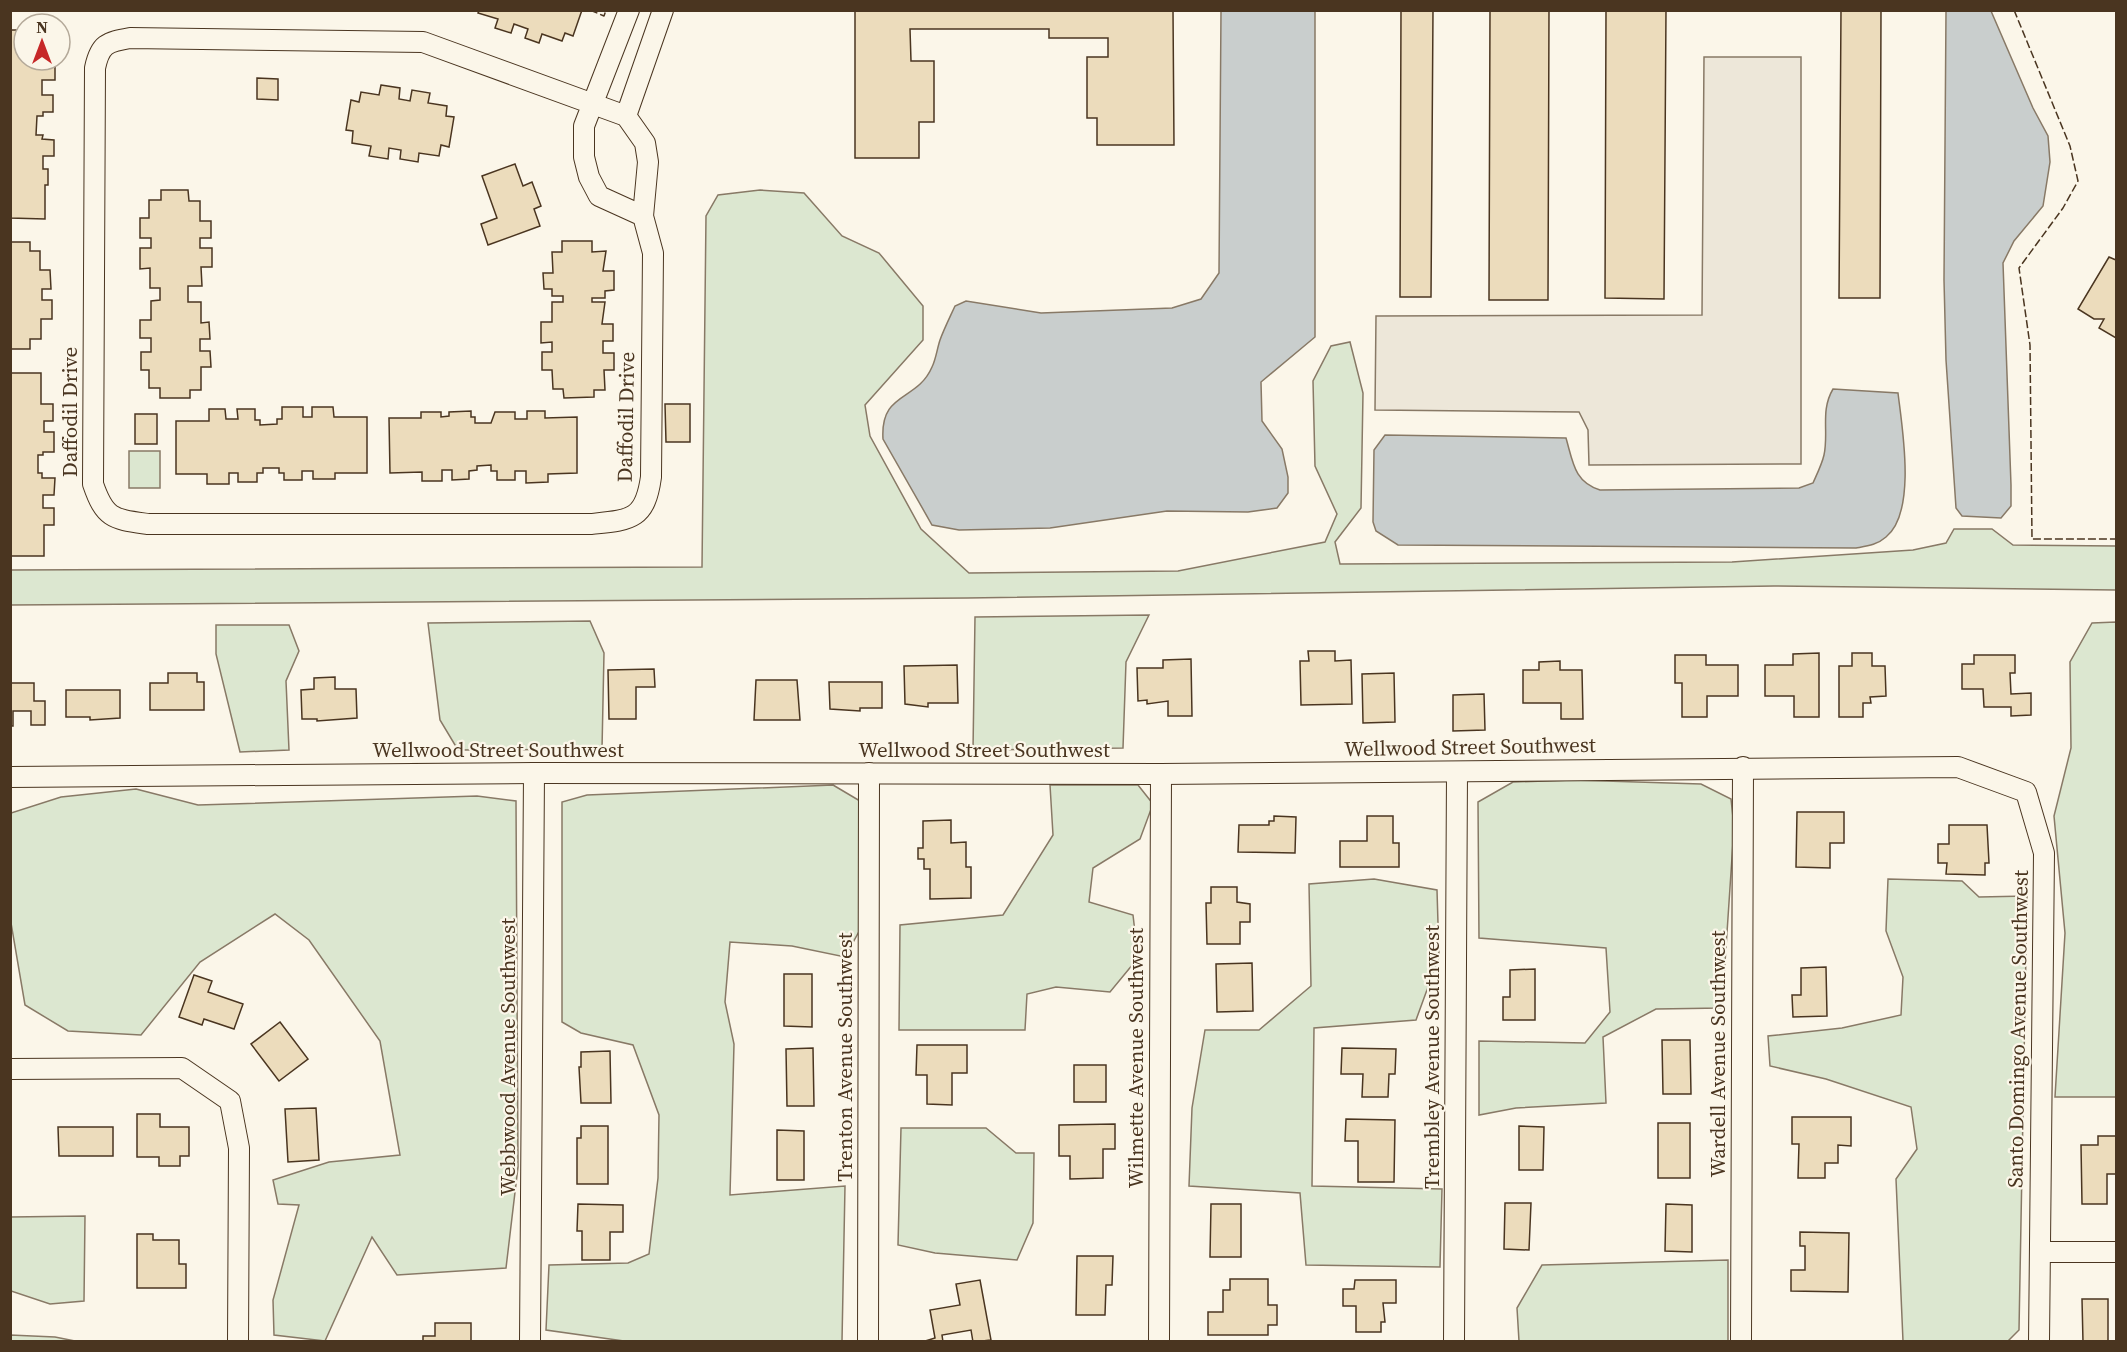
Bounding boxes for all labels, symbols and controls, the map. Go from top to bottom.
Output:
north arrow [12,12,72,72]
text: N [36,16,48,38]
street label: Daffodil Drive [55,347,84,477]
street label: Daffodil Drive [610,351,641,483]
street label: Wellwood Street Southwest [1344,730,1596,763]
street label: Wellwood Street Southwest [372,735,624,764]
street label: Wellwood Street Southwest [858,735,1110,764]
street label: Santo Domingo Avenue Southwest [2000,870,2035,1188]
street label: Webbwood Avenue Southwest [493,918,522,1196]
street label: Trembley Avenue Southwest [1417,925,1446,1189]
street label: Wilmette Avenue Southwest [1121,928,1150,1188]
street label: Wardell Avenue Southwest [1703,930,1732,1178]
street label: Trenton Avenue Southwest [830,932,859,1182]

